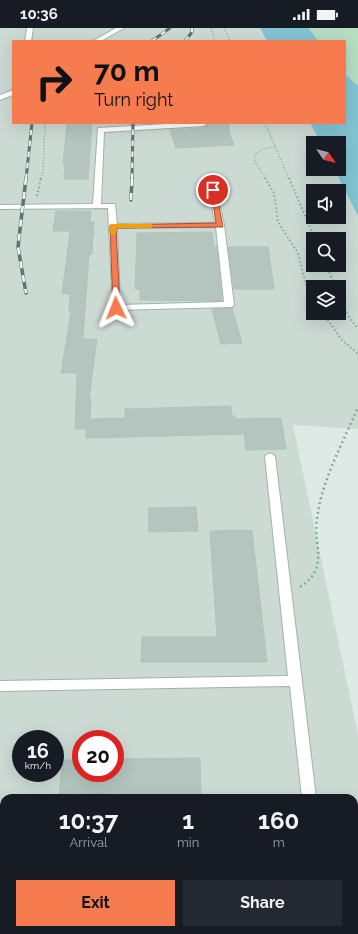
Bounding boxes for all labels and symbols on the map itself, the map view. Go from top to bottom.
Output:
north arrow [306,136,346,176]
pin [196,173,230,207]
position arrow [95,287,137,329]
speed limit sign: 20 [72,730,124,782]

